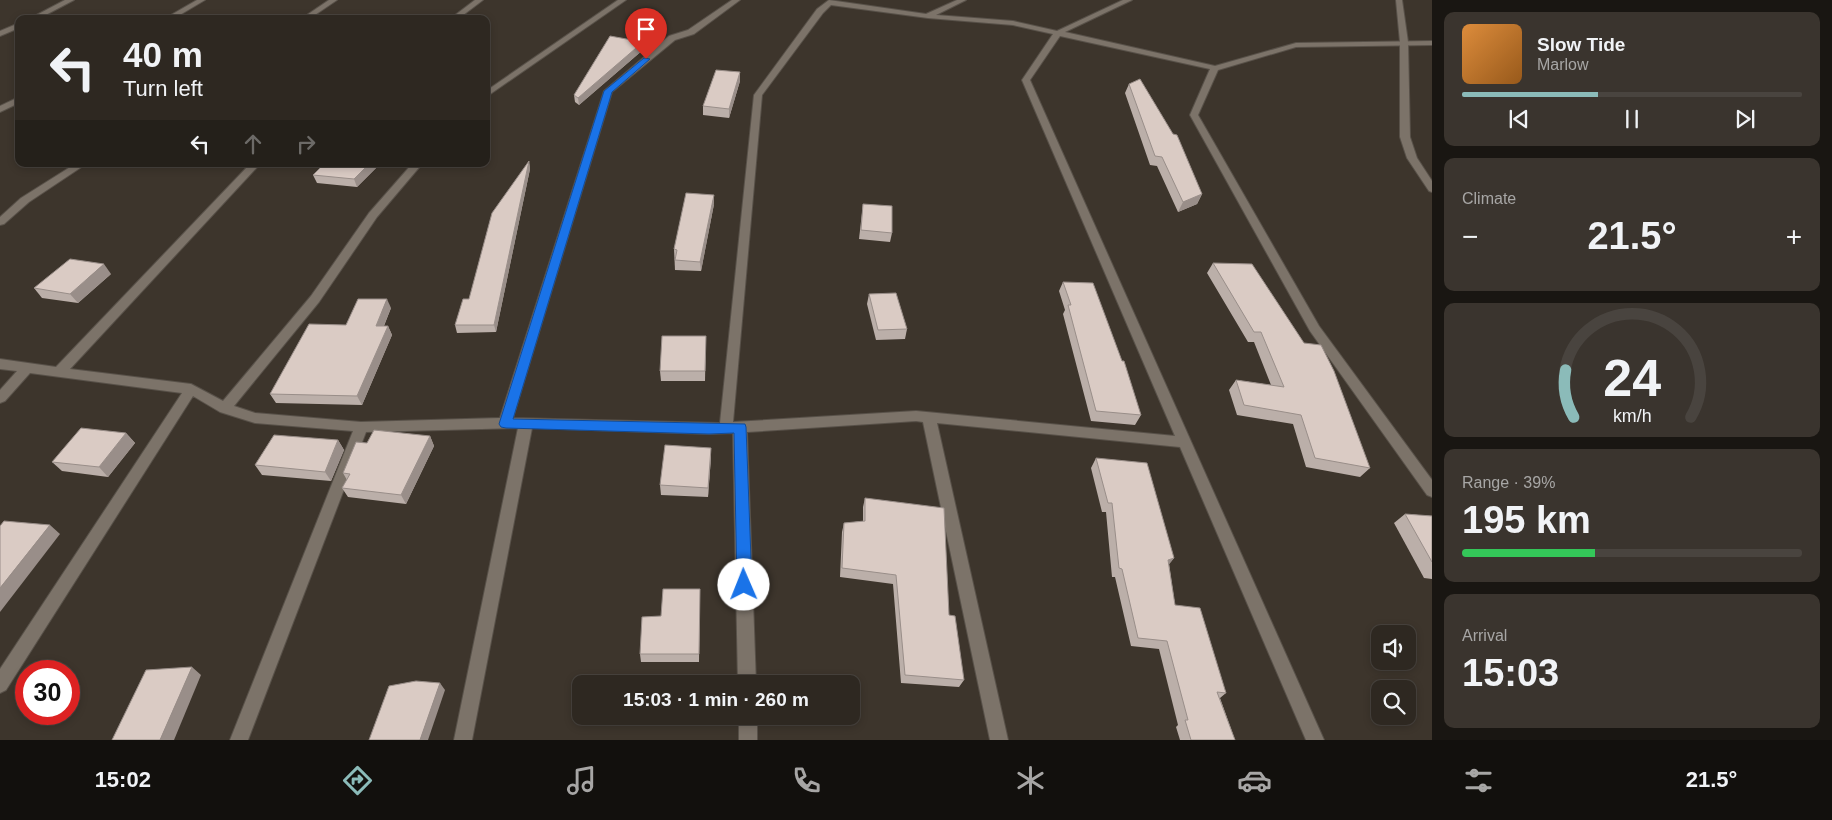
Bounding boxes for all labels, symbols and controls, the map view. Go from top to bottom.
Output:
pin [625,8,667,59]
icon: arrive [632,15,660,43]
text: Slow Tide [1537,34,1625,55]
icon: left [40,35,105,100]
text: 40 m [123,35,203,74]
text: Marlow [1537,56,1589,73]
text: Turn left [123,76,203,101]
icon: previous [1505,105,1533,133]
icon: pause [1618,105,1646,133]
icon: next [1731,105,1759,133]
icon: left [186,130,214,158]
icon: ahead [239,130,267,158]
icon: right [292,130,320,158]
text: Climate [1462,190,1516,207]
text: 21.5° [1587,215,1677,257]
text: − [1462,221,1478,252]
text: + [1786,221,1802,252]
text: 24 [1603,349,1661,407]
text: km/h [1613,406,1651,426]
text: Range · 39% [1462,474,1555,491]
text: 195 km [1462,499,1591,541]
position arrow [717,558,769,610]
map controls [1371,625,1416,725]
button: sound [1371,625,1416,670]
text: Arrival [1462,627,1507,644]
text: 15:03 [1462,652,1559,694]
speed limit sign: 30 [15,660,80,725]
button: search [1371,680,1416,725]
text: 15:03 · 1 min · 260 m [623,689,809,710]
icon: directions [340,763,375,798]
icon: music [564,763,599,798]
icon: phone [789,763,824,798]
icon: climate [1013,763,1048,798]
icon: car [1237,763,1272,798]
icon: filters [1461,763,1496,798]
text: 15:02 [95,767,151,792]
text: 21.5° [1686,767,1737,792]

